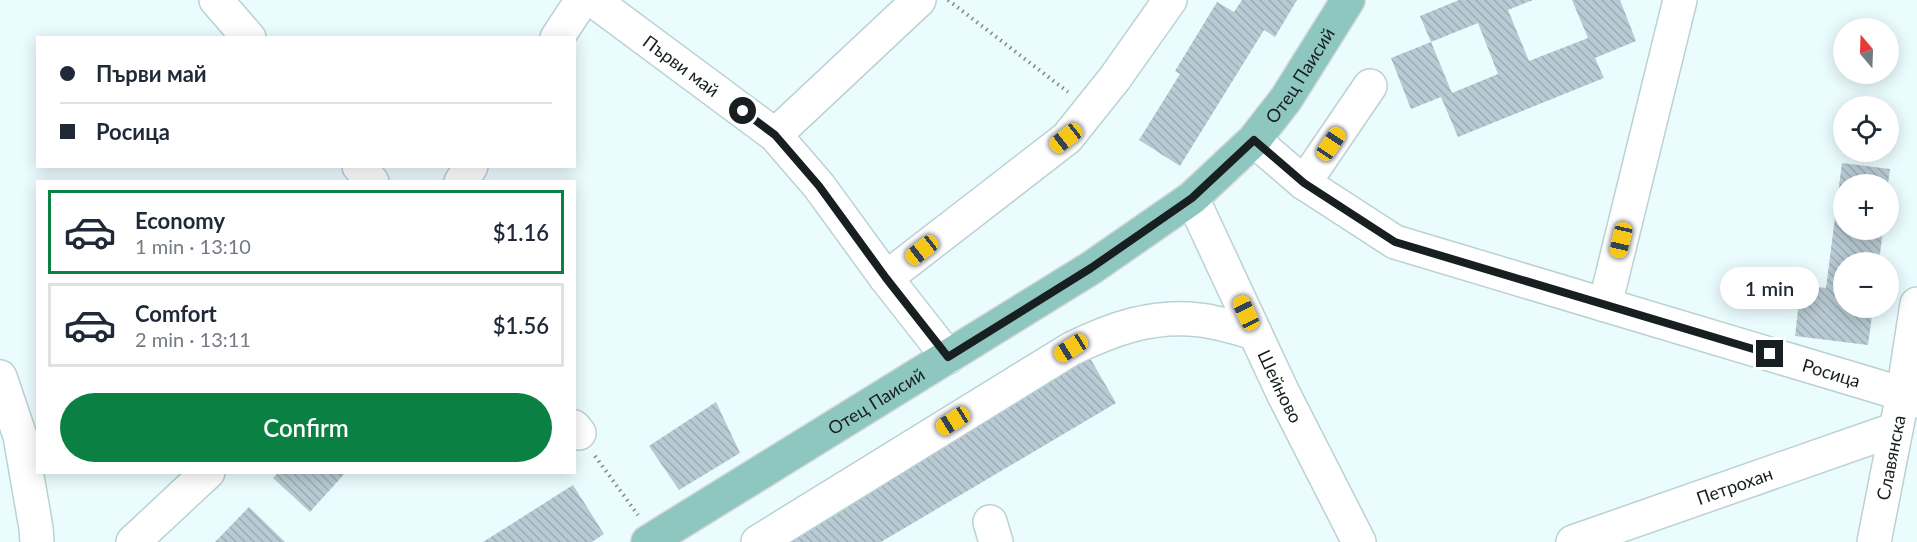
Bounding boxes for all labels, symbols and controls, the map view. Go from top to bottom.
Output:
north arrow [1833,18,1899,84]
map controls [1833,18,1899,318]
street label: Отец Паисий [1260,23,1339,128]
street label: Първи май [639,30,724,101]
text: Първи май [96,60,207,87]
button: locate [1833,96,1899,162]
route start [729,97,756,124]
text: Росица [96,118,170,145]
car [1046,120,1086,156]
car [1313,124,1349,164]
button: + [1833,174,1899,240]
icon: car [63,205,117,259]
text: Economy [135,207,225,234]
text: $1.16 [493,219,549,246]
car [1608,220,1634,260]
car [902,232,942,268]
text: 1 min · 13:10 [135,234,251,258]
button: − [1833,252,1899,318]
callout: 1 min [1720,267,1820,309]
text: 1 min [1745,276,1794,300]
car [1230,293,1262,333]
icon: car [63,298,117,352]
text: Comfort [135,300,217,327]
text: $1.56 [493,312,549,339]
text: 2 min · 13:11 [135,327,251,351]
car [1051,331,1091,365]
route end [1756,340,1783,367]
street label: Шейново [1253,346,1307,427]
street label: Росица [1800,354,1863,392]
street label: Отец Паисий [823,363,928,439]
button: Confirm [60,393,552,462]
car [933,404,973,438]
street label: Славянска [1871,413,1910,502]
street label: Петрохан [1693,462,1776,509]

